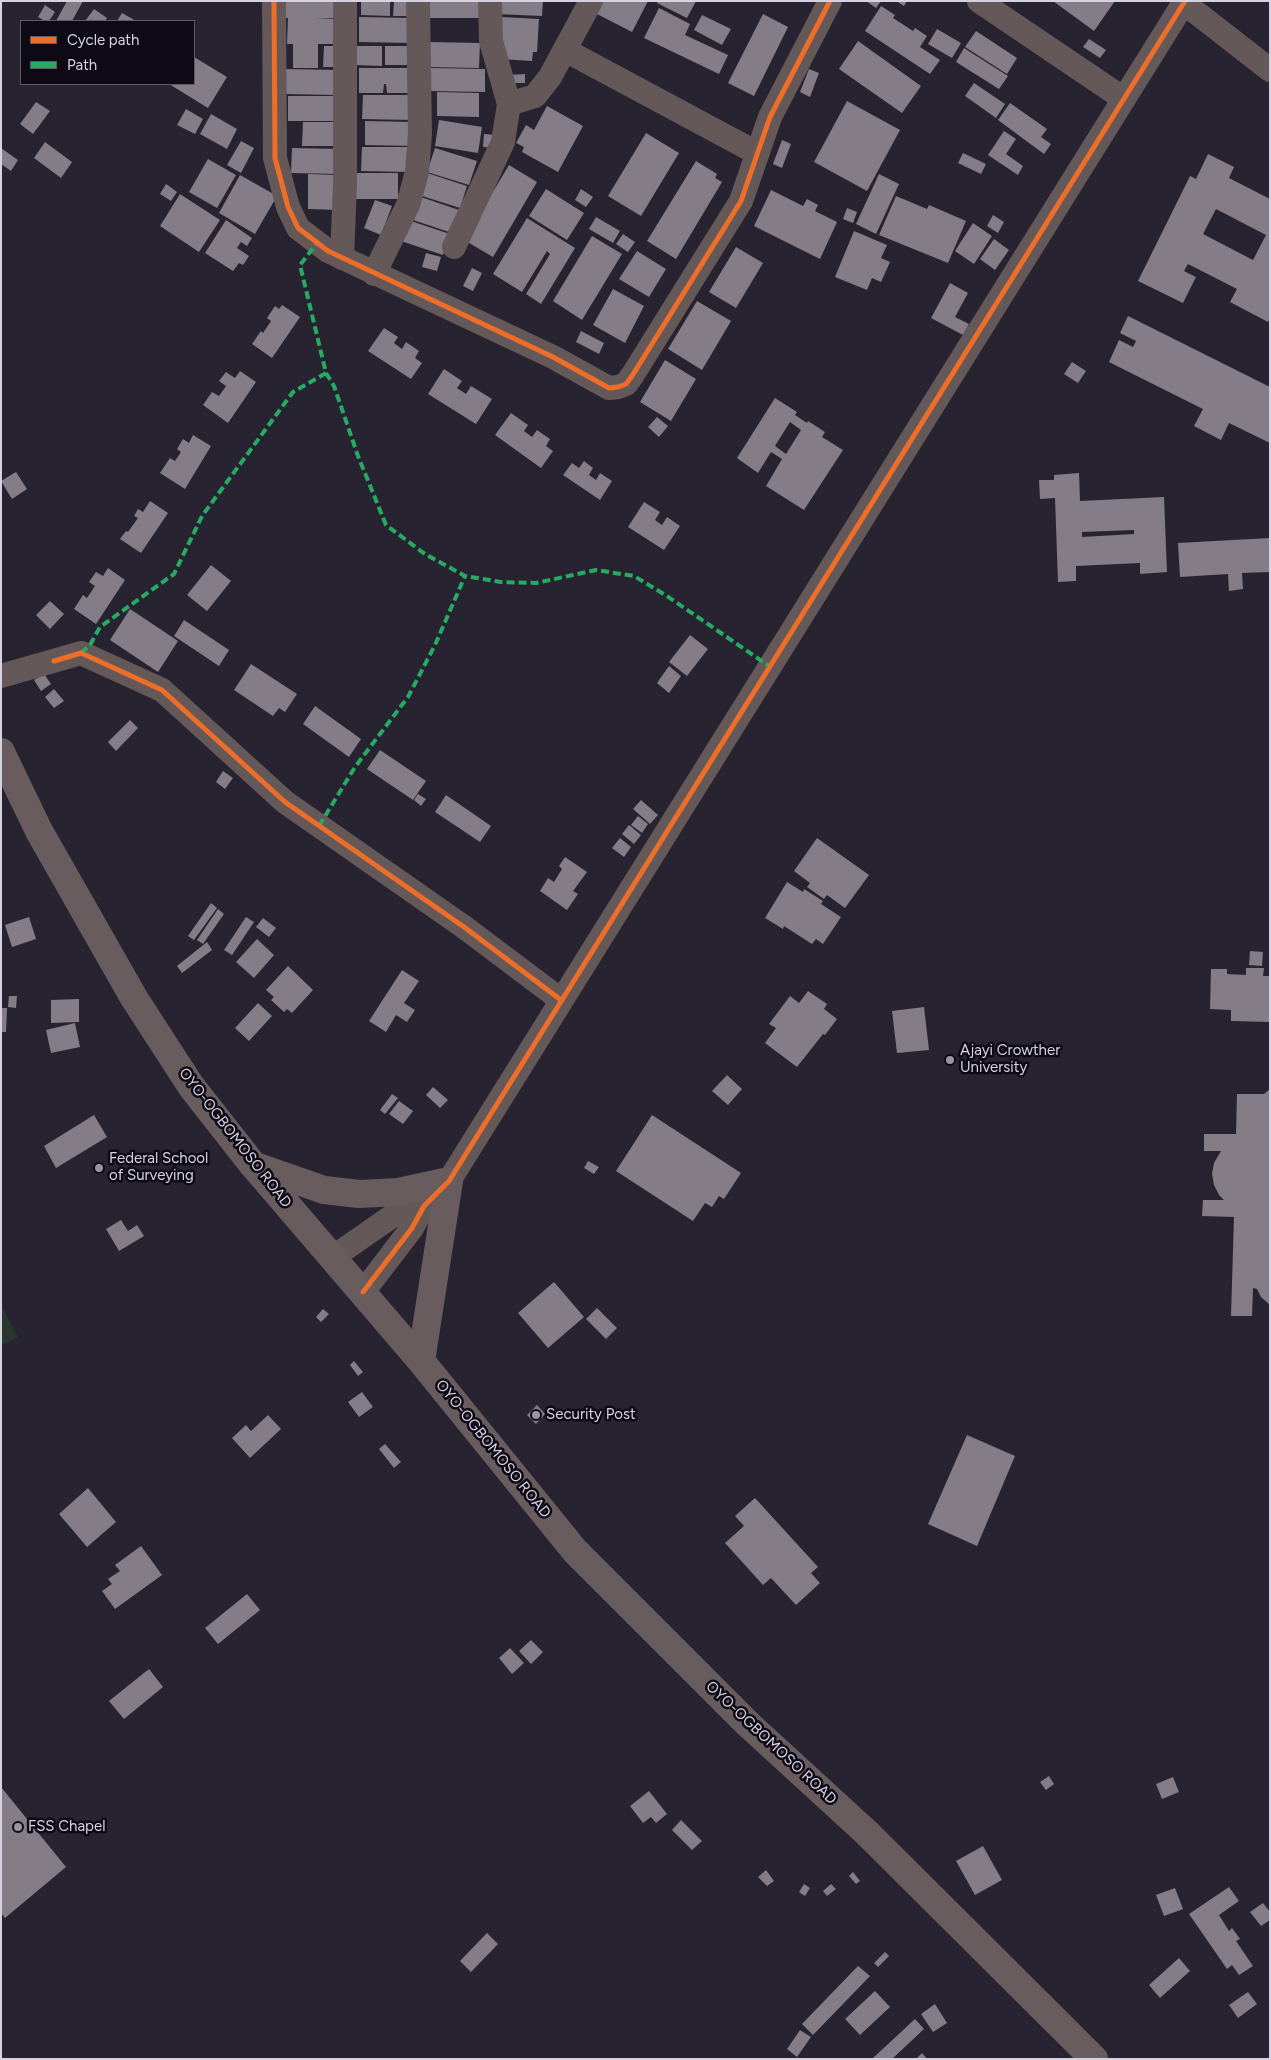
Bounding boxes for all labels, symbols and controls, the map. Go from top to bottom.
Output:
legend [20,20,195,85]
text: Cycle path [67,31,139,49]
text: Path [67,56,97,74]
place label: Ajayi Crowther University [960,1042,1060,1077]
marker: Ajayi Crowther University [944,1054,956,1066]
street label: OYO-OGBOMOSO ROAD [175,1064,295,1212]
place label: Federal School of Surveying [109,1150,208,1185]
marker: Federal School of Surveying [93,1162,105,1174]
street label: OYO-OGBOMOSO ROAD [432,1376,554,1522]
place label: Security Post [546,1406,636,1424]
marker: Security Post [530,1409,542,1421]
street label: OYO-OGBOMOSO ROAD [702,1678,840,1808]
place label: FSS Chapel [28,1818,105,1836]
marker: FSS Chapel [12,1821,24,1833]

